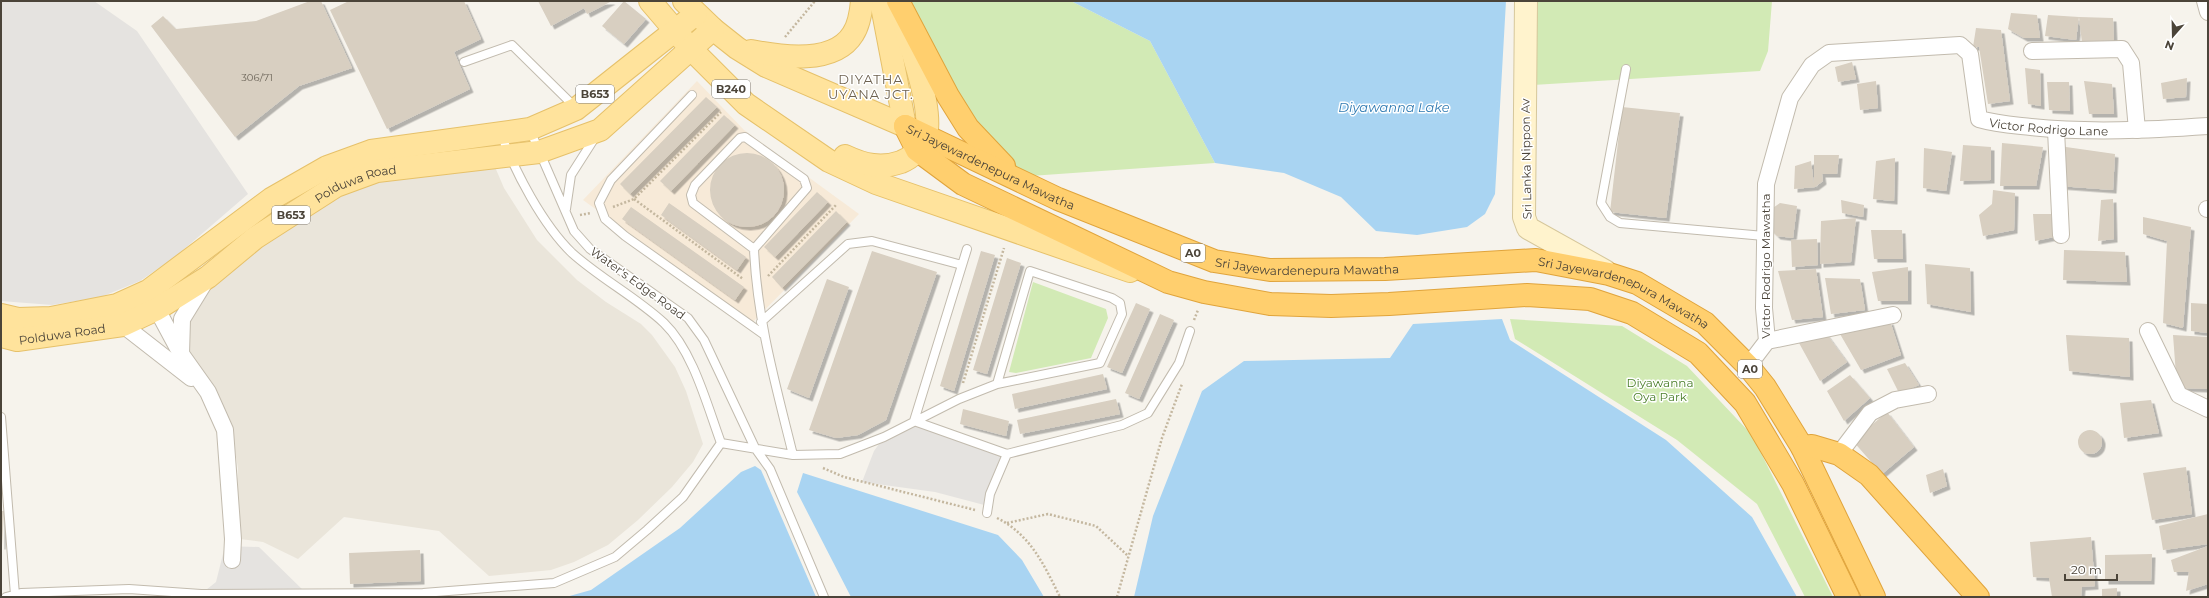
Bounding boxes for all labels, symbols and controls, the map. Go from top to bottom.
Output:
north arrow [2153,16,2193,56]
text: N [2163,37,2176,53]
house number: 306/71 [241,71,273,84]
district label: DIYATHA UYANA JCT. [828,71,914,102]
road number: B240 [712,80,750,98]
road number: B653 [576,85,614,103]
street label: Sri Lanka Nippon Av [1517,98,1535,220]
water label: Diyawanna Lake [1338,99,1450,115]
street label: Victor Rodrigo Lane [1988,114,2108,138]
street label: Sri Jayewardenepura Mawatha [904,120,1077,213]
street label: Polduwa Road [311,161,397,205]
street label: Victor Rodrigo Mawatha [1758,193,1773,339]
road number: B653 [272,206,310,224]
street label: Water's Edge Road [587,243,689,323]
road number: A0 [1181,244,1205,262]
street label: Sri Jayewardenepura Mawatha [1537,253,1713,331]
street label: Sri Jayewardenepura Mawatha [1214,254,1400,278]
street label: Polduwa Road [18,320,106,347]
road number: A0 [1738,360,1762,378]
park label: Diyawanna Oya Park [1626,375,1694,404]
scale bar [2065,556,2117,582]
text: 20 m [2071,562,2102,577]

